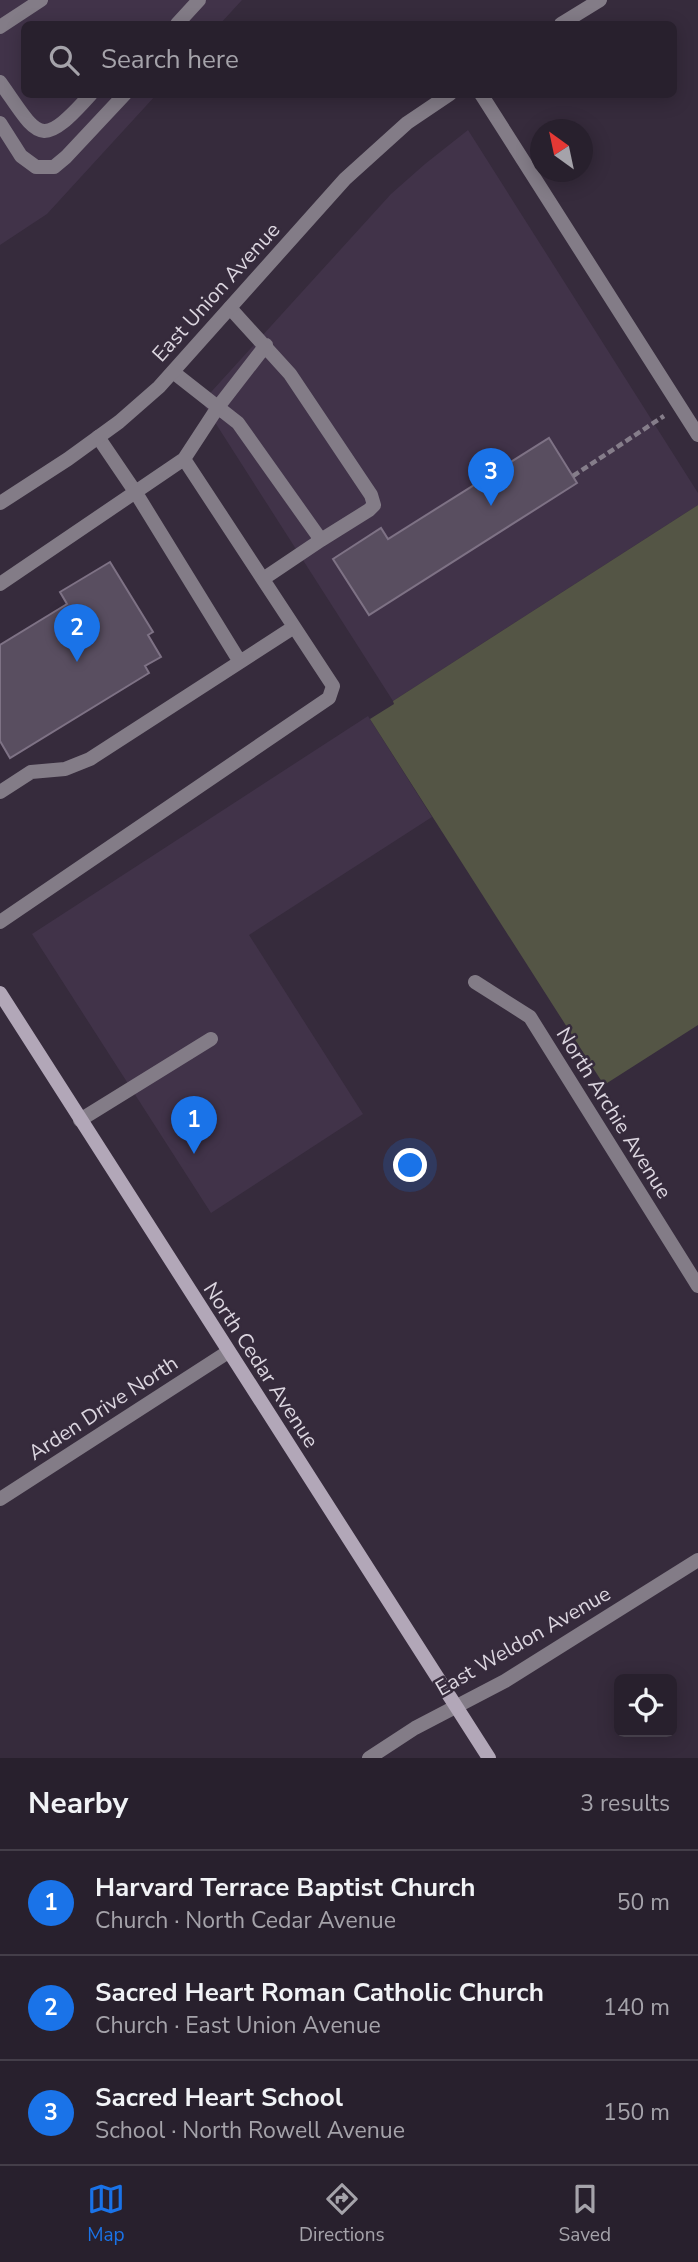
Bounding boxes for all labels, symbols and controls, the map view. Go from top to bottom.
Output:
search box [21,21,677,98]
icon: search [45,41,83,79]
text: Search here [101,42,239,77]
north arrow [530,119,593,182]
street label: East Union Avenue [146,216,286,368]
pin: 3 [468,448,514,506]
pin: 2 [54,604,100,662]
street label: North Archie Avenue [550,1022,678,1204]
pin: 1 [171,1096,217,1154]
your location [393,1148,427,1182]
street label: North Cedar Avenue [197,1277,325,1453]
street label: Arden Drive North [23,1349,183,1467]
street label: East Weldon Avenue [430,1579,616,1703]
map controls [614,1674,677,1737]
button: locate [614,1674,677,1737]
text: Nearby [28,1783,128,1824]
text: 3 results [580,1788,670,1819]
text: Harvard Terrace Baptist Church [95,1870,476,1905]
text: 1 [44,1887,58,1918]
text: 50 m [617,1887,670,1918]
text: Church · North Cedar Avenue [95,1905,396,1936]
text: Sacred Heart Roman Catholic Church [95,1975,544,2010]
text: 2 [44,1992,58,2023]
text: 140 m [603,1992,670,2023]
text: Church · East Union Avenue [95,2010,381,2041]
text: Sacred Heart School [95,2080,343,2115]
text: 3 [44,2097,58,2128]
text: 150 m [603,2097,670,2128]
text: School · North Rowell Avenue [95,2115,405,2146]
tab: Map [87,2180,125,2248]
tab: Directions [299,2180,385,2248]
tab: Saved [559,2180,611,2248]

